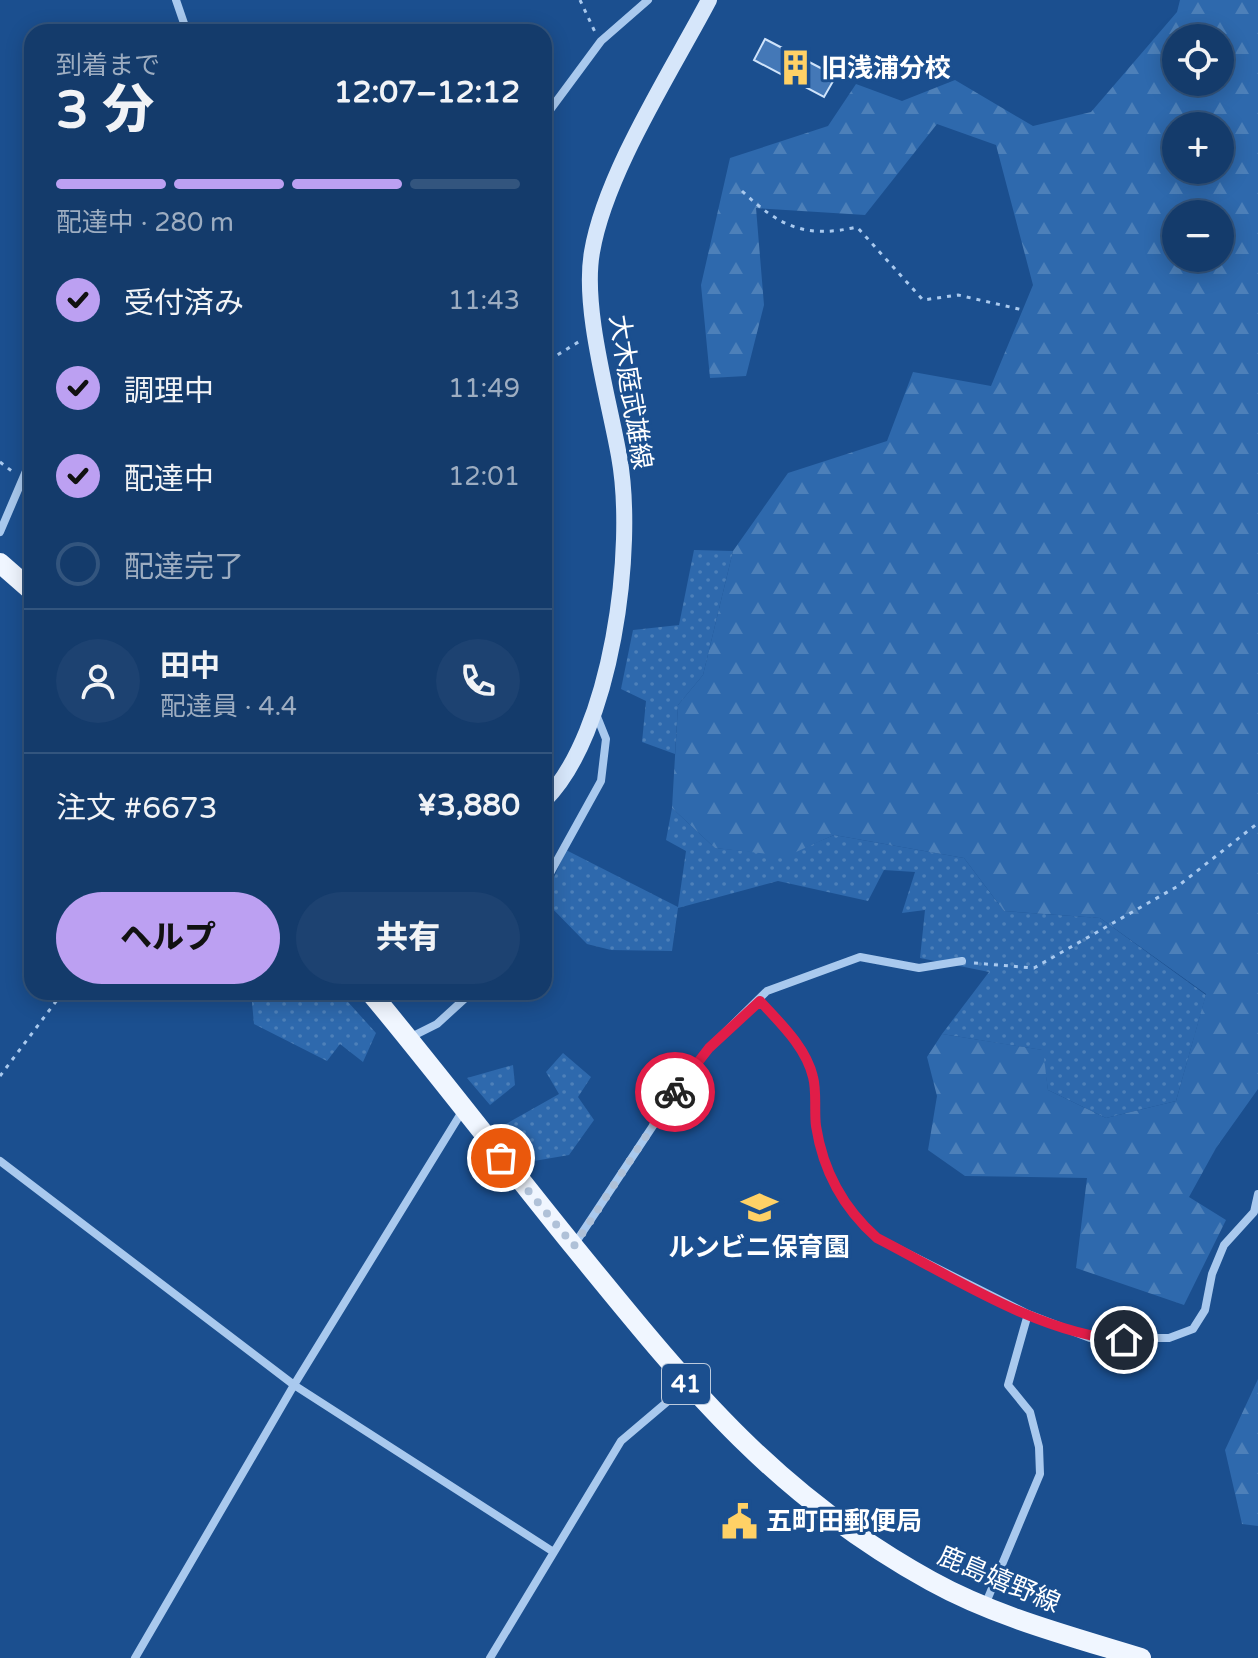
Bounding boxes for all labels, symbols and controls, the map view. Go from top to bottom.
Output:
map controls [1162,24,1234,272]
button: locate [1162,24,1234,96]
building icon: 旧浅浦分校 [776,49,814,87]
text: 到着まで [56,50,160,81]
place label: 旧浅浦分校 [821,53,951,84]
text: 12:07–12:12 [334,74,520,111]
text: 3 分 [56,79,154,142]
button: + [1162,112,1234,184]
button: − [1162,200,1234,272]
text: 配達中 · 280 m [56,207,234,238]
icon: check [56,278,100,322]
text: 受付済み [124,285,244,322]
text: 11:43 [448,285,520,316]
street label: 大木庭武雄線 [603,313,658,472]
icon: check [56,366,100,410]
text: 調理中 [124,373,214,410]
text: 11:49 [448,373,520,404]
icon: check [56,454,100,498]
text: 配達中 [124,461,214,498]
text: 12:01 [448,461,520,492]
text: 配達完了 [124,549,244,586]
button: person [56,639,140,723]
button: phone [436,639,520,723]
text: 田中 [160,648,220,685]
text: 配達員 · 4.4 [160,691,297,722]
text: ¥3,880 [417,787,520,824]
text: 注文 #6673 [56,790,218,827]
button: ヘルプ [56,892,280,984]
button: 共有 [296,892,520,984]
courier [635,1052,715,1132]
icon: bike [653,1070,697,1114]
pin [467,1124,535,1192]
icon: bag [479,1136,523,1180]
school or university icon: ルンビニ保育園 [740,1189,778,1227]
place label: ルンビニ保育園 [668,1232,850,1263]
pin [1090,1306,1158,1374]
icon: home [1102,1318,1146,1362]
road number: 41 [662,1364,710,1404]
public building icon: 五町田郵便局 [721,1502,759,1540]
place label: 五町田郵便局 [766,1506,922,1537]
street label: 鹿島嬉野線 [933,1540,1065,1619]

